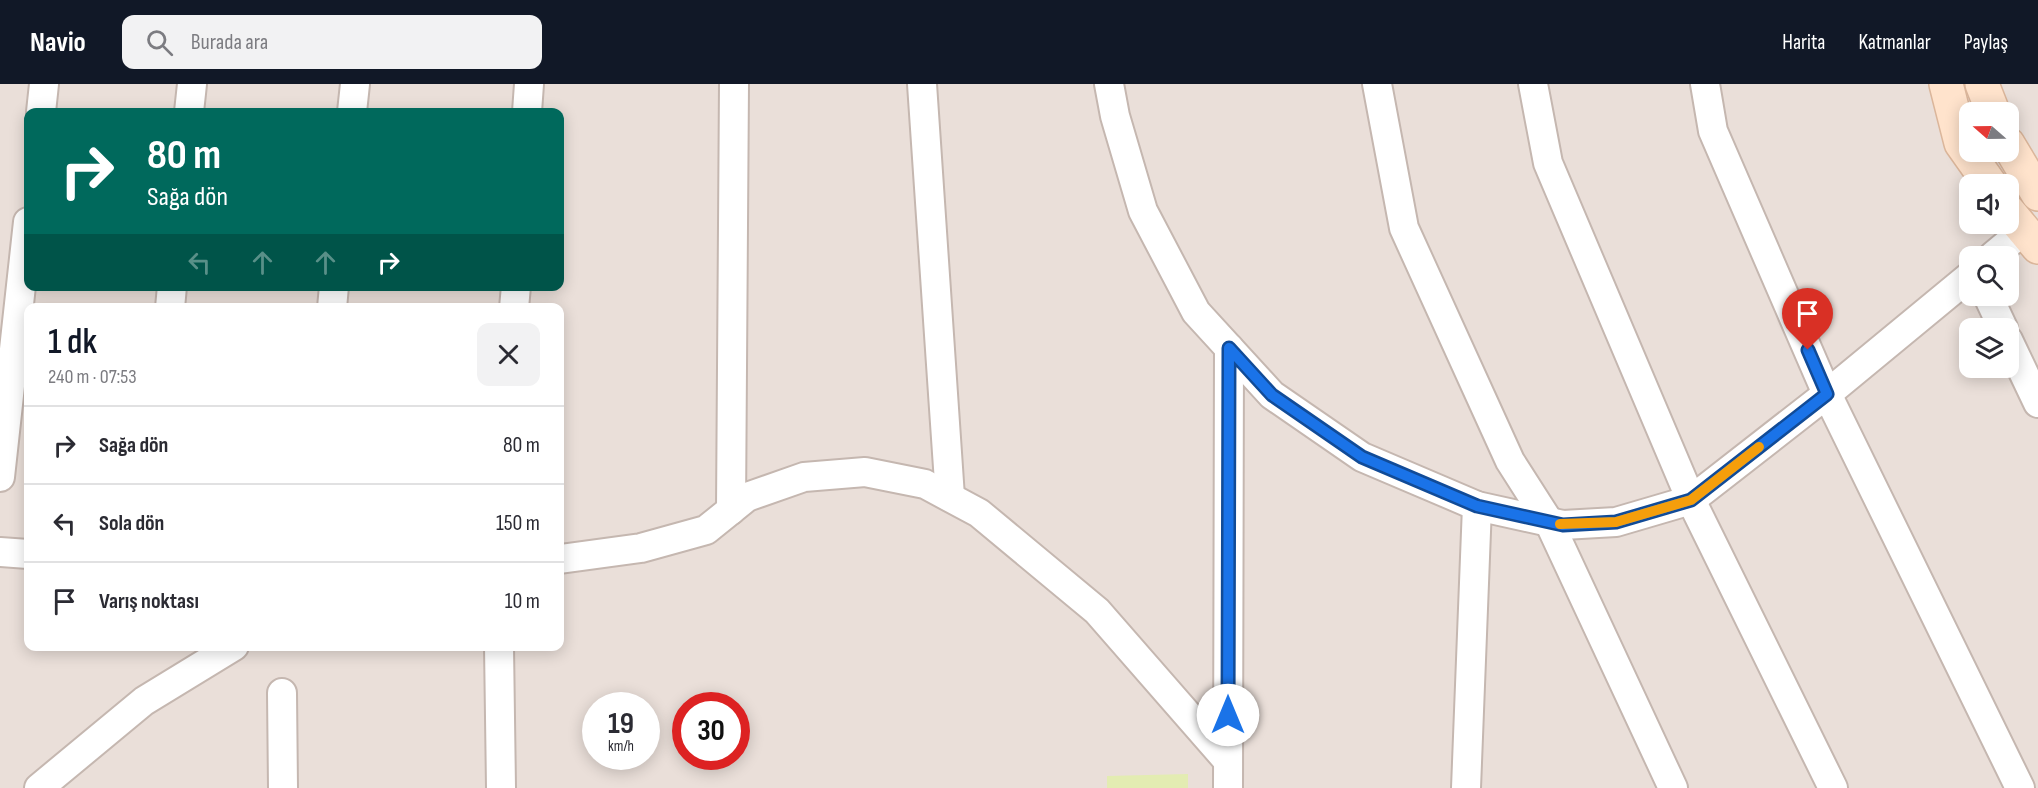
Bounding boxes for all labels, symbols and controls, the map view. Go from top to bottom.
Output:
search box [122,15,542,69]
text: Navio [30,26,86,59]
icon: search [143,26,176,59]
text: Burada ara [191,29,268,56]
text: Harita [1782,30,1825,55]
text: Katmanlar [1858,30,1931,55]
text: Paylaş [1964,30,2008,55]
north arrow [1959,102,2019,162]
map controls [1959,102,2019,378]
text: 80 m [147,130,221,181]
icon: right [48,132,126,210]
button: sound [1959,174,2019,234]
text: Sağa dön [147,181,228,213]
icon: left [183,246,216,279]
icon: ahead [246,246,279,279]
icon: ahead [309,246,342,279]
icon: right [372,246,405,279]
button: search [1959,246,2019,306]
pin [1782,288,1833,350]
icon: arrive [1791,297,1824,330]
button: layers [1959,318,2019,378]
text: 1 dk [48,321,97,364]
button: close [477,323,540,386]
text: 240 m · 07:53 [48,365,137,389]
icon: right [48,429,81,462]
text: Sağa dön [99,432,168,459]
text: 80 m [503,432,540,459]
icon: left [48,507,81,540]
text: Sola dön [99,510,164,537]
text: 150 m [496,510,540,537]
icon: arrive [48,585,81,618]
text: Varış noktası [99,588,199,615]
text: 10 m [505,588,540,615]
position arrow [1196,683,1260,747]
speed limit sign: 30 [672,692,750,770]
text: 19 [608,706,634,742]
text: km/h [608,737,634,756]

